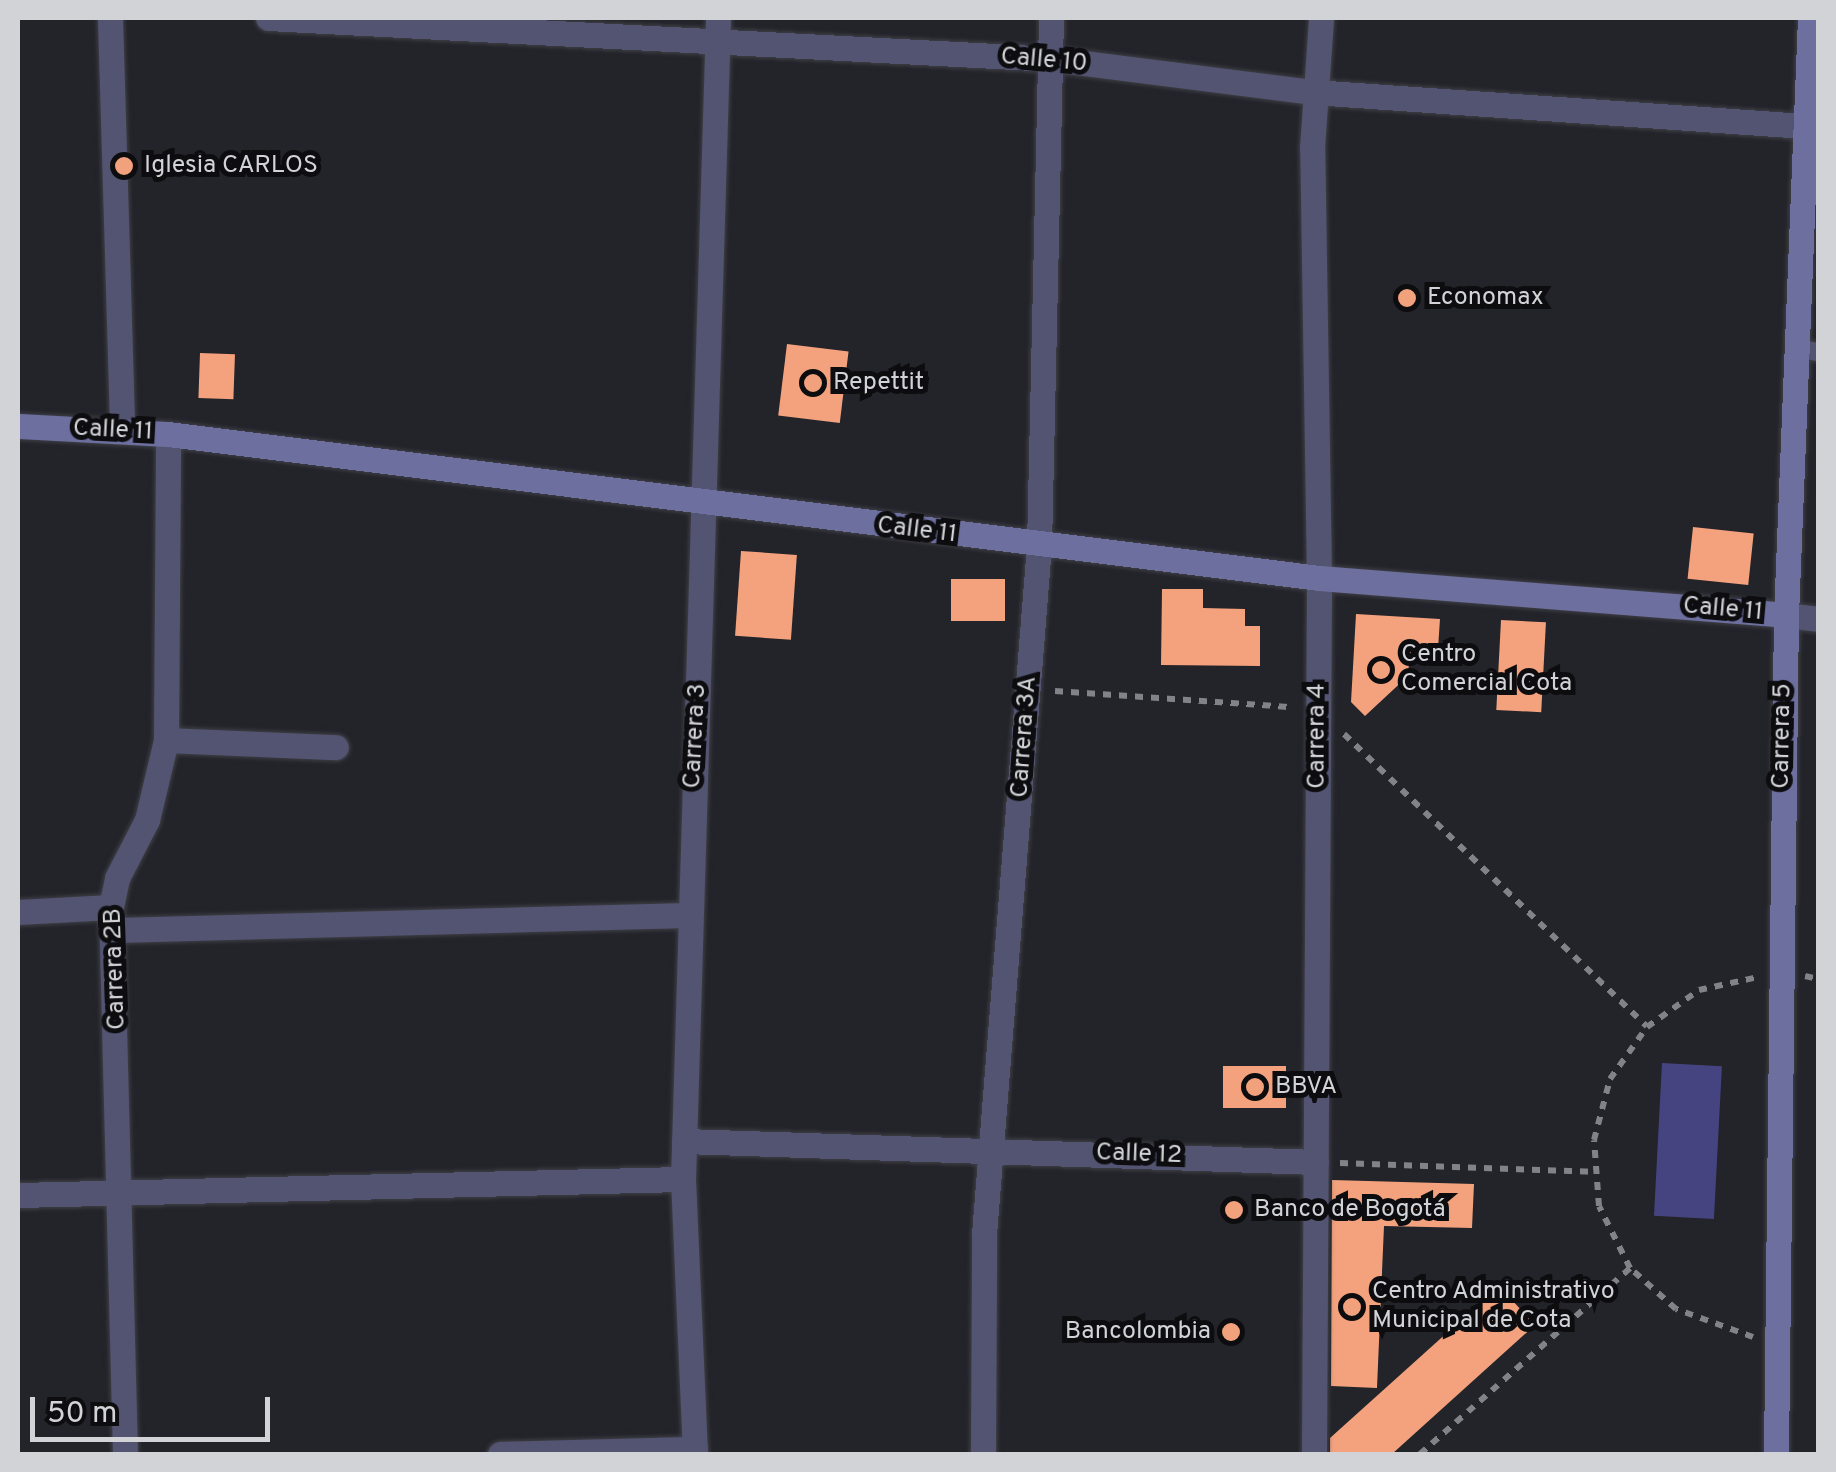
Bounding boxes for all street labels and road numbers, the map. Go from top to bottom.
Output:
street label: Calle 10 [999,42,1089,80]
street label: Calle 11 [72,414,154,448]
street label: Calle 11 [875,511,959,551]
street label: Calle 11 [1682,592,1764,628]
street label: Carrera 3A [1006,675,1044,799]
street label: Carrera 3 [678,683,714,789]
street label: Carrera 4 [1303,683,1333,789]
street label: Carrera 5 [1767,683,1799,789]
street label: Carrera 2B [99,908,133,1030]
street label: Calle 12 [1095,1139,1183,1171]

